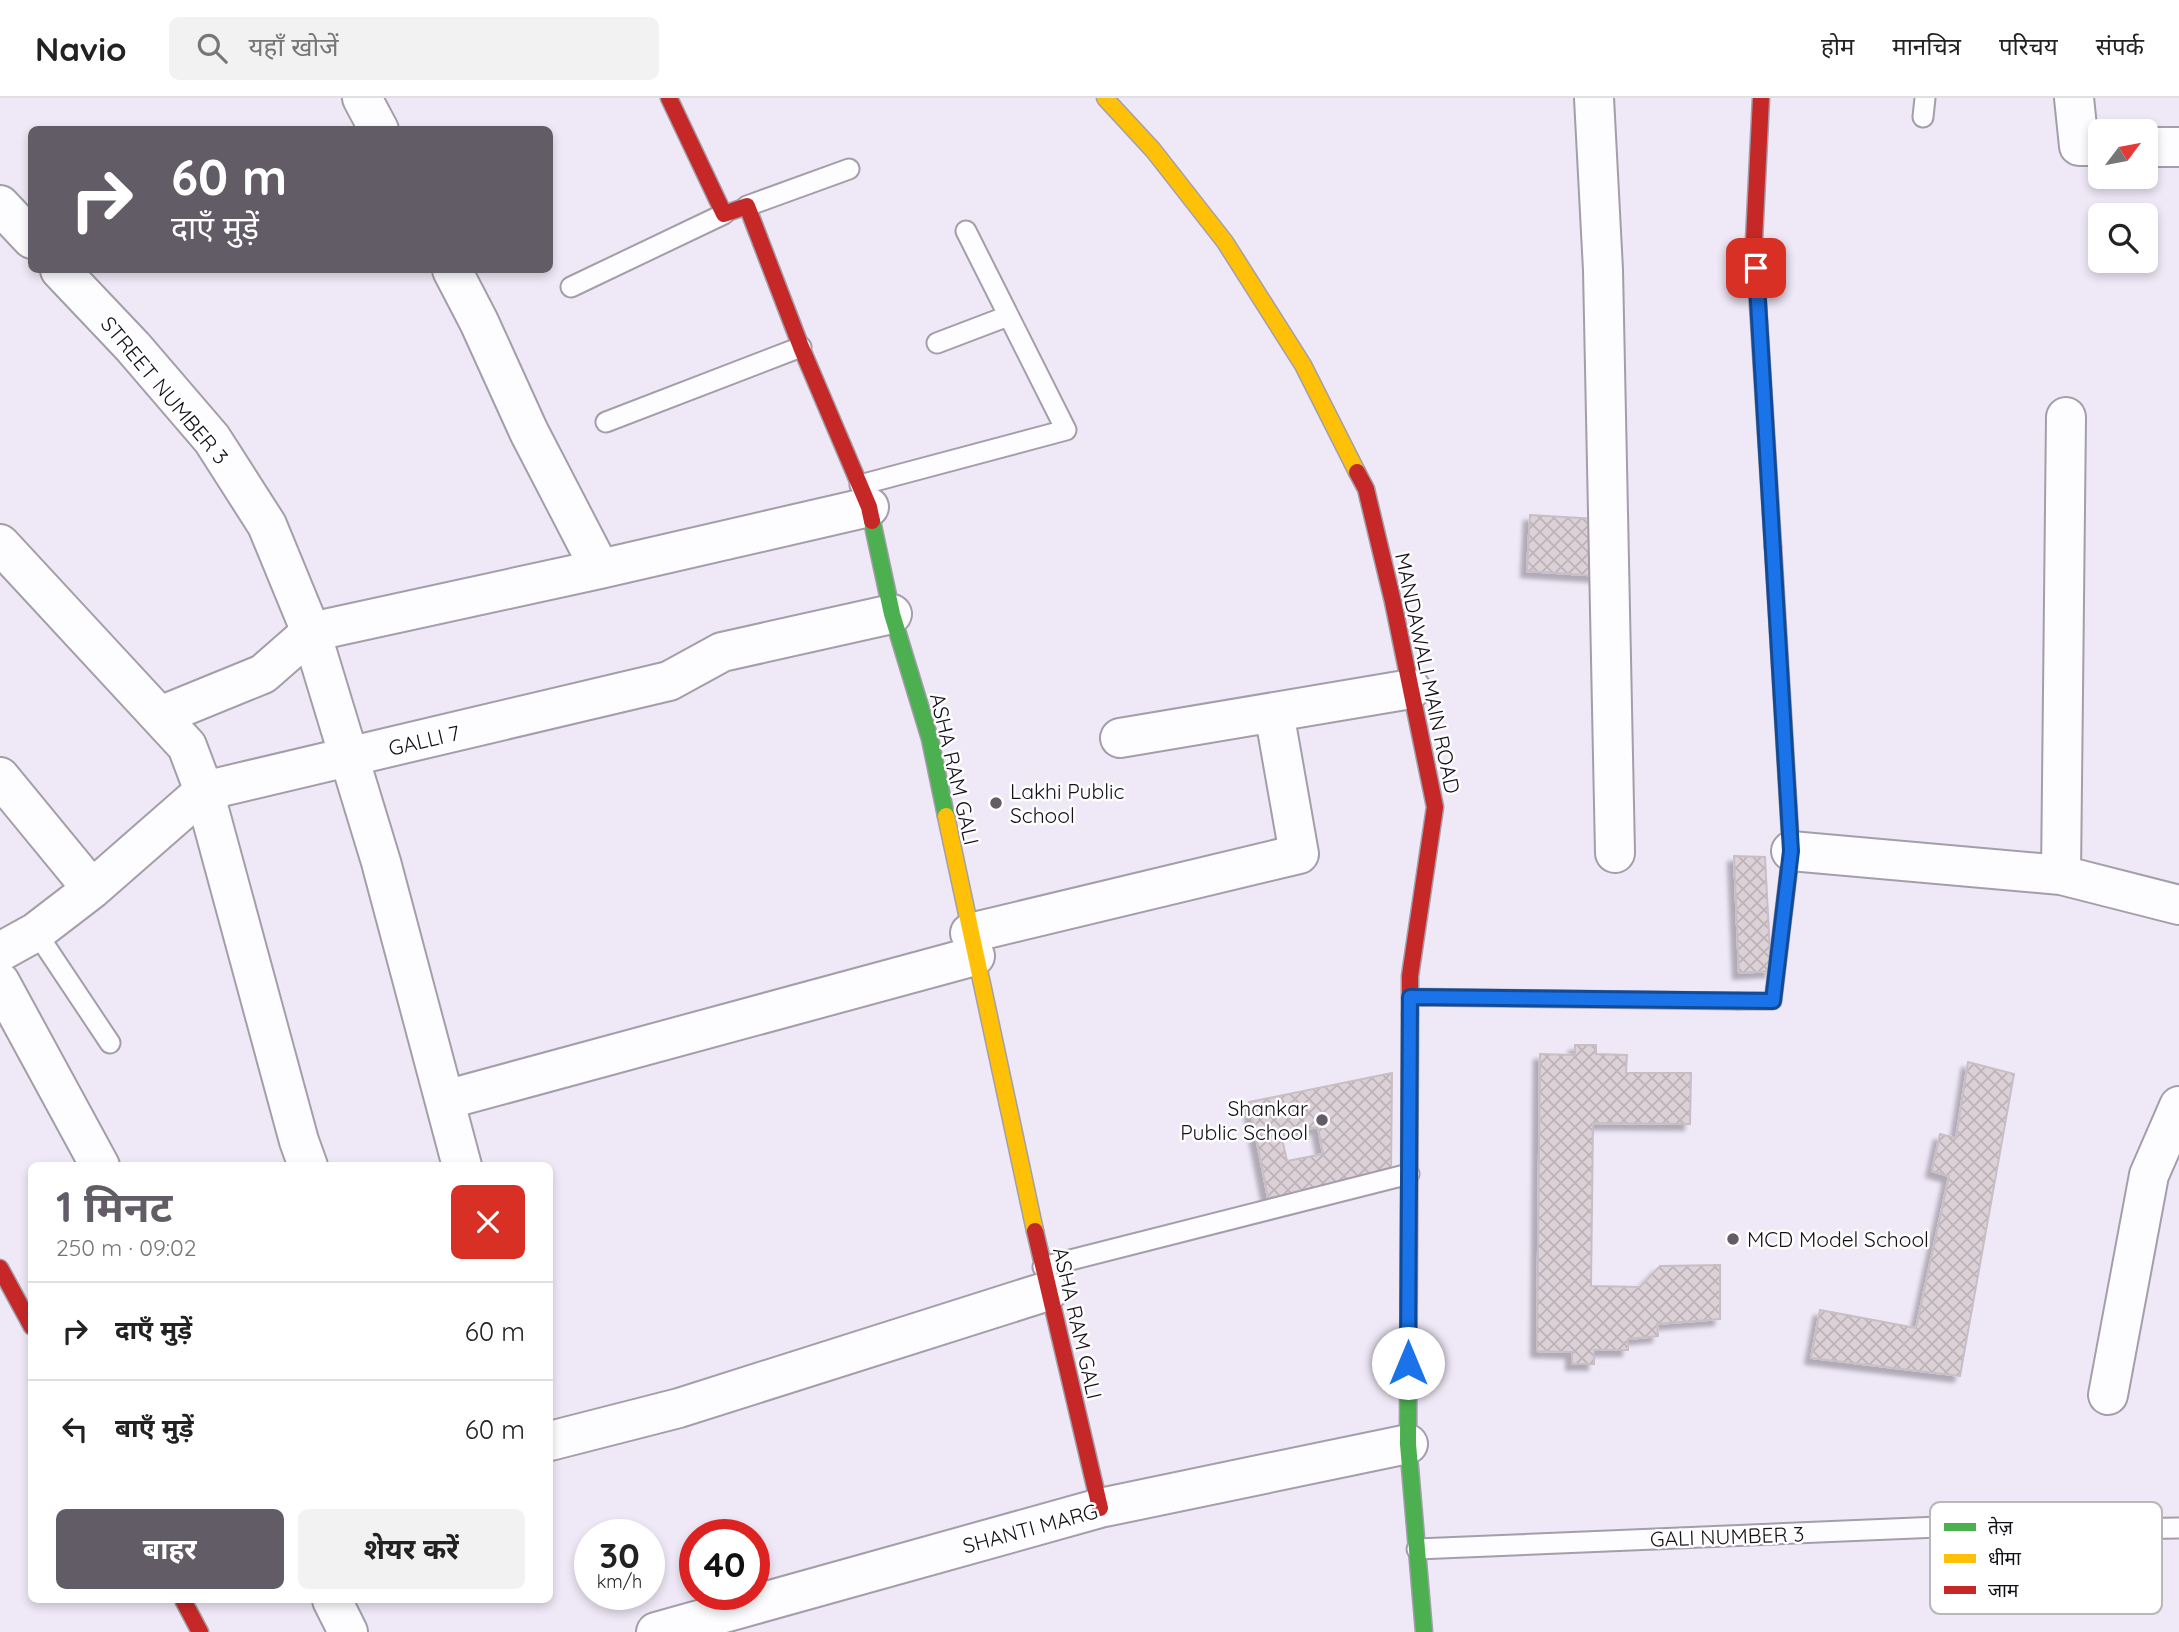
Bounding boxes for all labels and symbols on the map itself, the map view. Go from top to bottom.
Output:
north arrow [2088,119,2158,189]
pin [1726,238,1786,298]
street label: STREET NUMBER 3 [96,311,234,469]
street label: MANDAWALI MAIN ROAD [1390,550,1466,796]
street label: ASHA RAM GALI [925,690,985,848]
street label: GALLI 7 [386,719,462,761]
place label: Lakhi Public School [1010,778,1125,828]
marker: Lakhi Public School [988,795,1004,811]
place label: Shankar Public School [1180,1095,1308,1145]
marker: Shankar Public School [1314,1112,1330,1128]
place label: MCD Model School [1747,1226,1929,1252]
marker: MCD Model School [1725,1231,1741,1247]
street label: ASHA RAM GALI [1048,1244,1108,1402]
position arrow [1371,1326,1445,1400]
street label: SHANTI MARG [960,1497,1100,1559]
legend [1930,1502,2162,1614]
text: तेज़ [1988,1515,2014,1539]
speed limit sign: 40 [679,1519,770,1610]
street label: GALI NUMBER 3 [1649,1520,1805,1552]
text: धीमा [1988,1546,2022,1570]
text: जाम [1988,1578,2019,1602]

